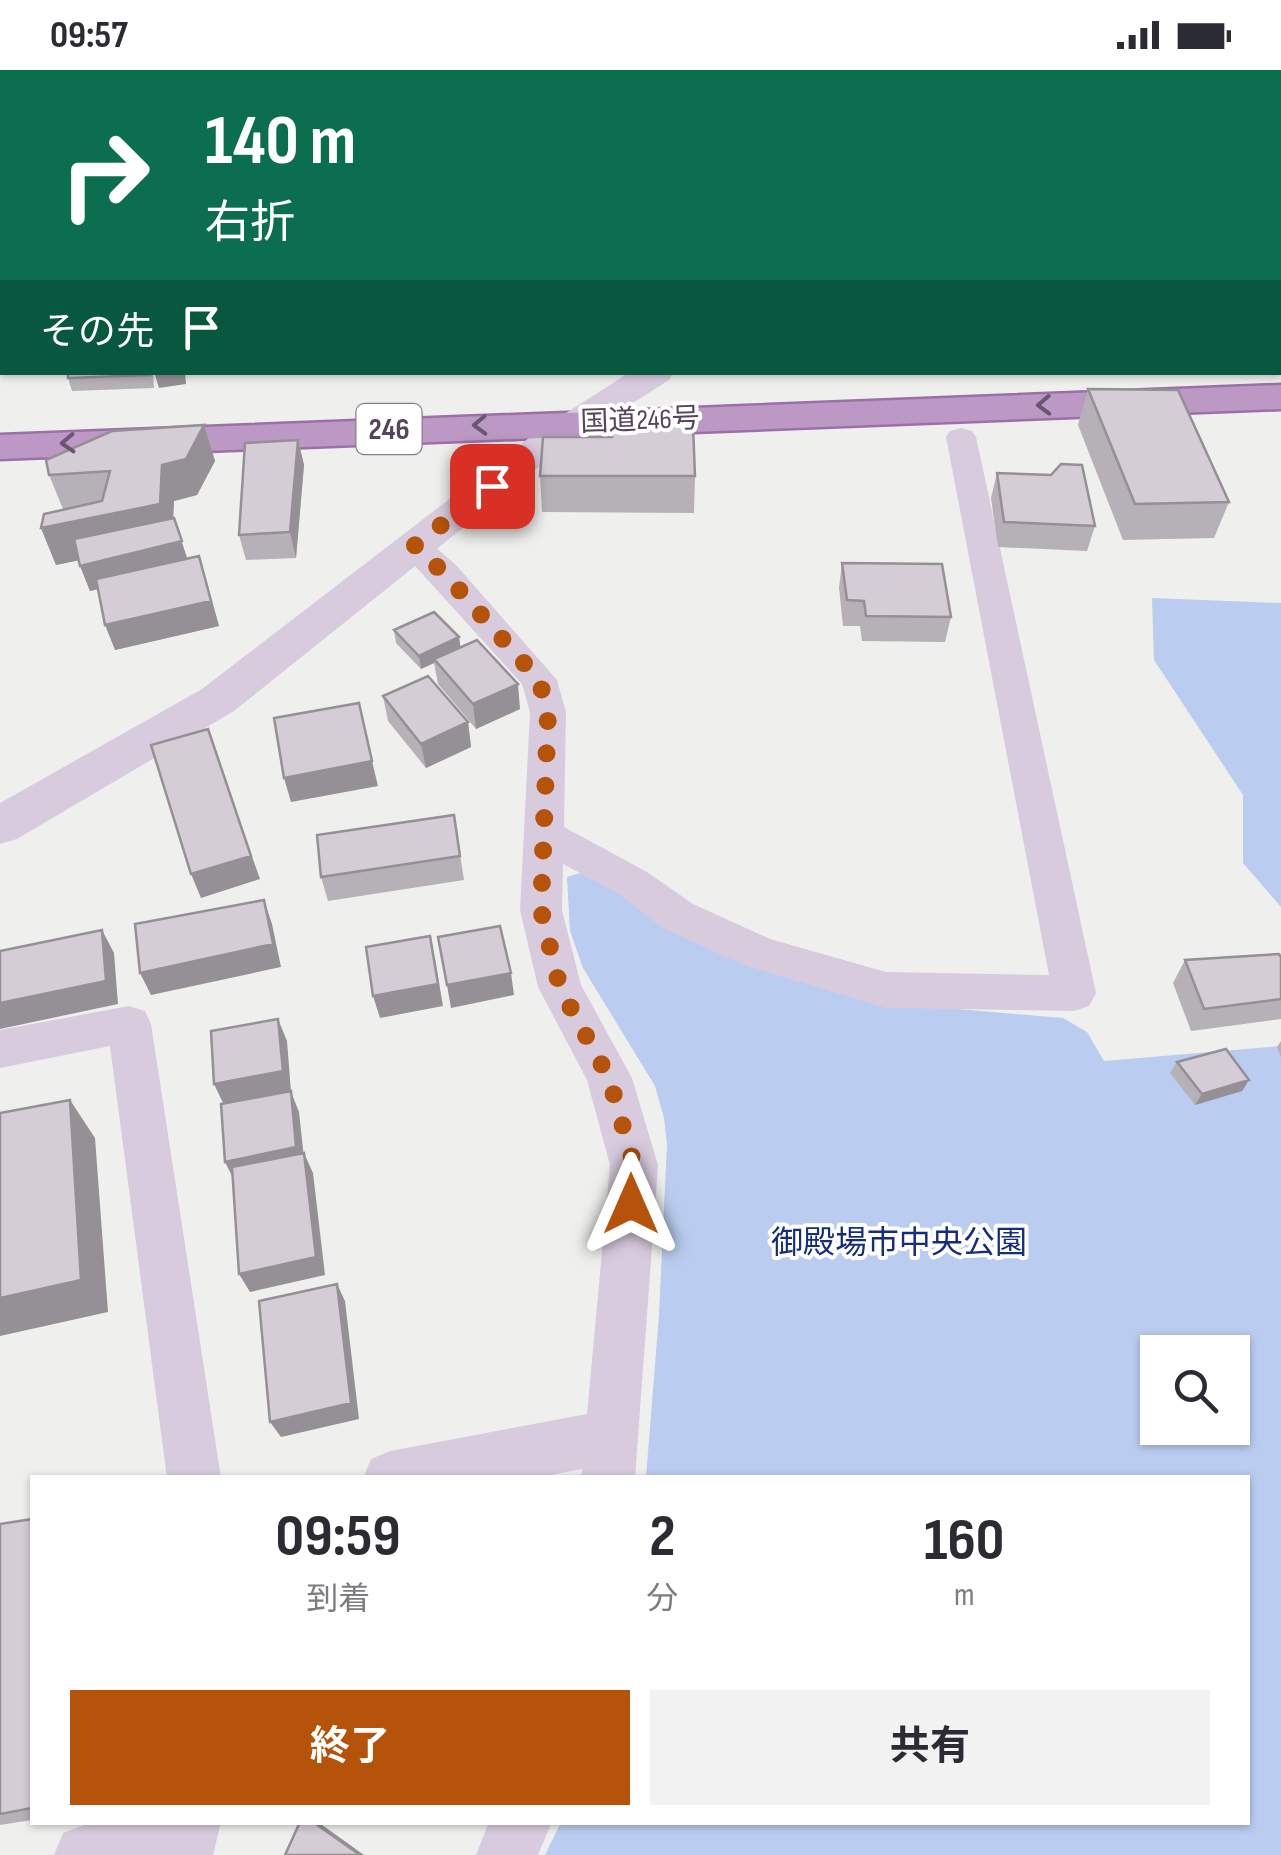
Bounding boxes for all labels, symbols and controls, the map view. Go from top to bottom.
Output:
text: 09:57 [50,13,128,58]
text: 140 m [205,100,356,184]
icon: right [40,110,170,240]
text: 右折 [205,196,295,251]
icon: arrive [174,300,229,355]
text: その先 [40,310,154,355]
one-way arrow [1035,395,1051,416]
street label: 国道246号 [580,402,700,439]
road number: 246 [356,404,422,454]
one-way arrow [471,415,487,436]
one-way arrow [60,432,76,453]
pin [450,444,535,529]
icon: arrive [465,459,520,514]
position arrow [579,1152,683,1256]
park label: 御殿場市中央公園 [771,1224,1027,1263]
map controls [1140,1335,1250,1445]
button: search [1140,1335,1250,1445]
text: 09:59 [276,1501,401,1573]
text: 2 [649,1501,676,1573]
text: 160 [924,1505,1004,1577]
text: m [954,1576,974,1615]
text: 到着 [306,1580,370,1619]
text: 分 [646,1580,678,1619]
button: 終了 [70,1690,630,1805]
button: 共有 [650,1690,1210,1805]

